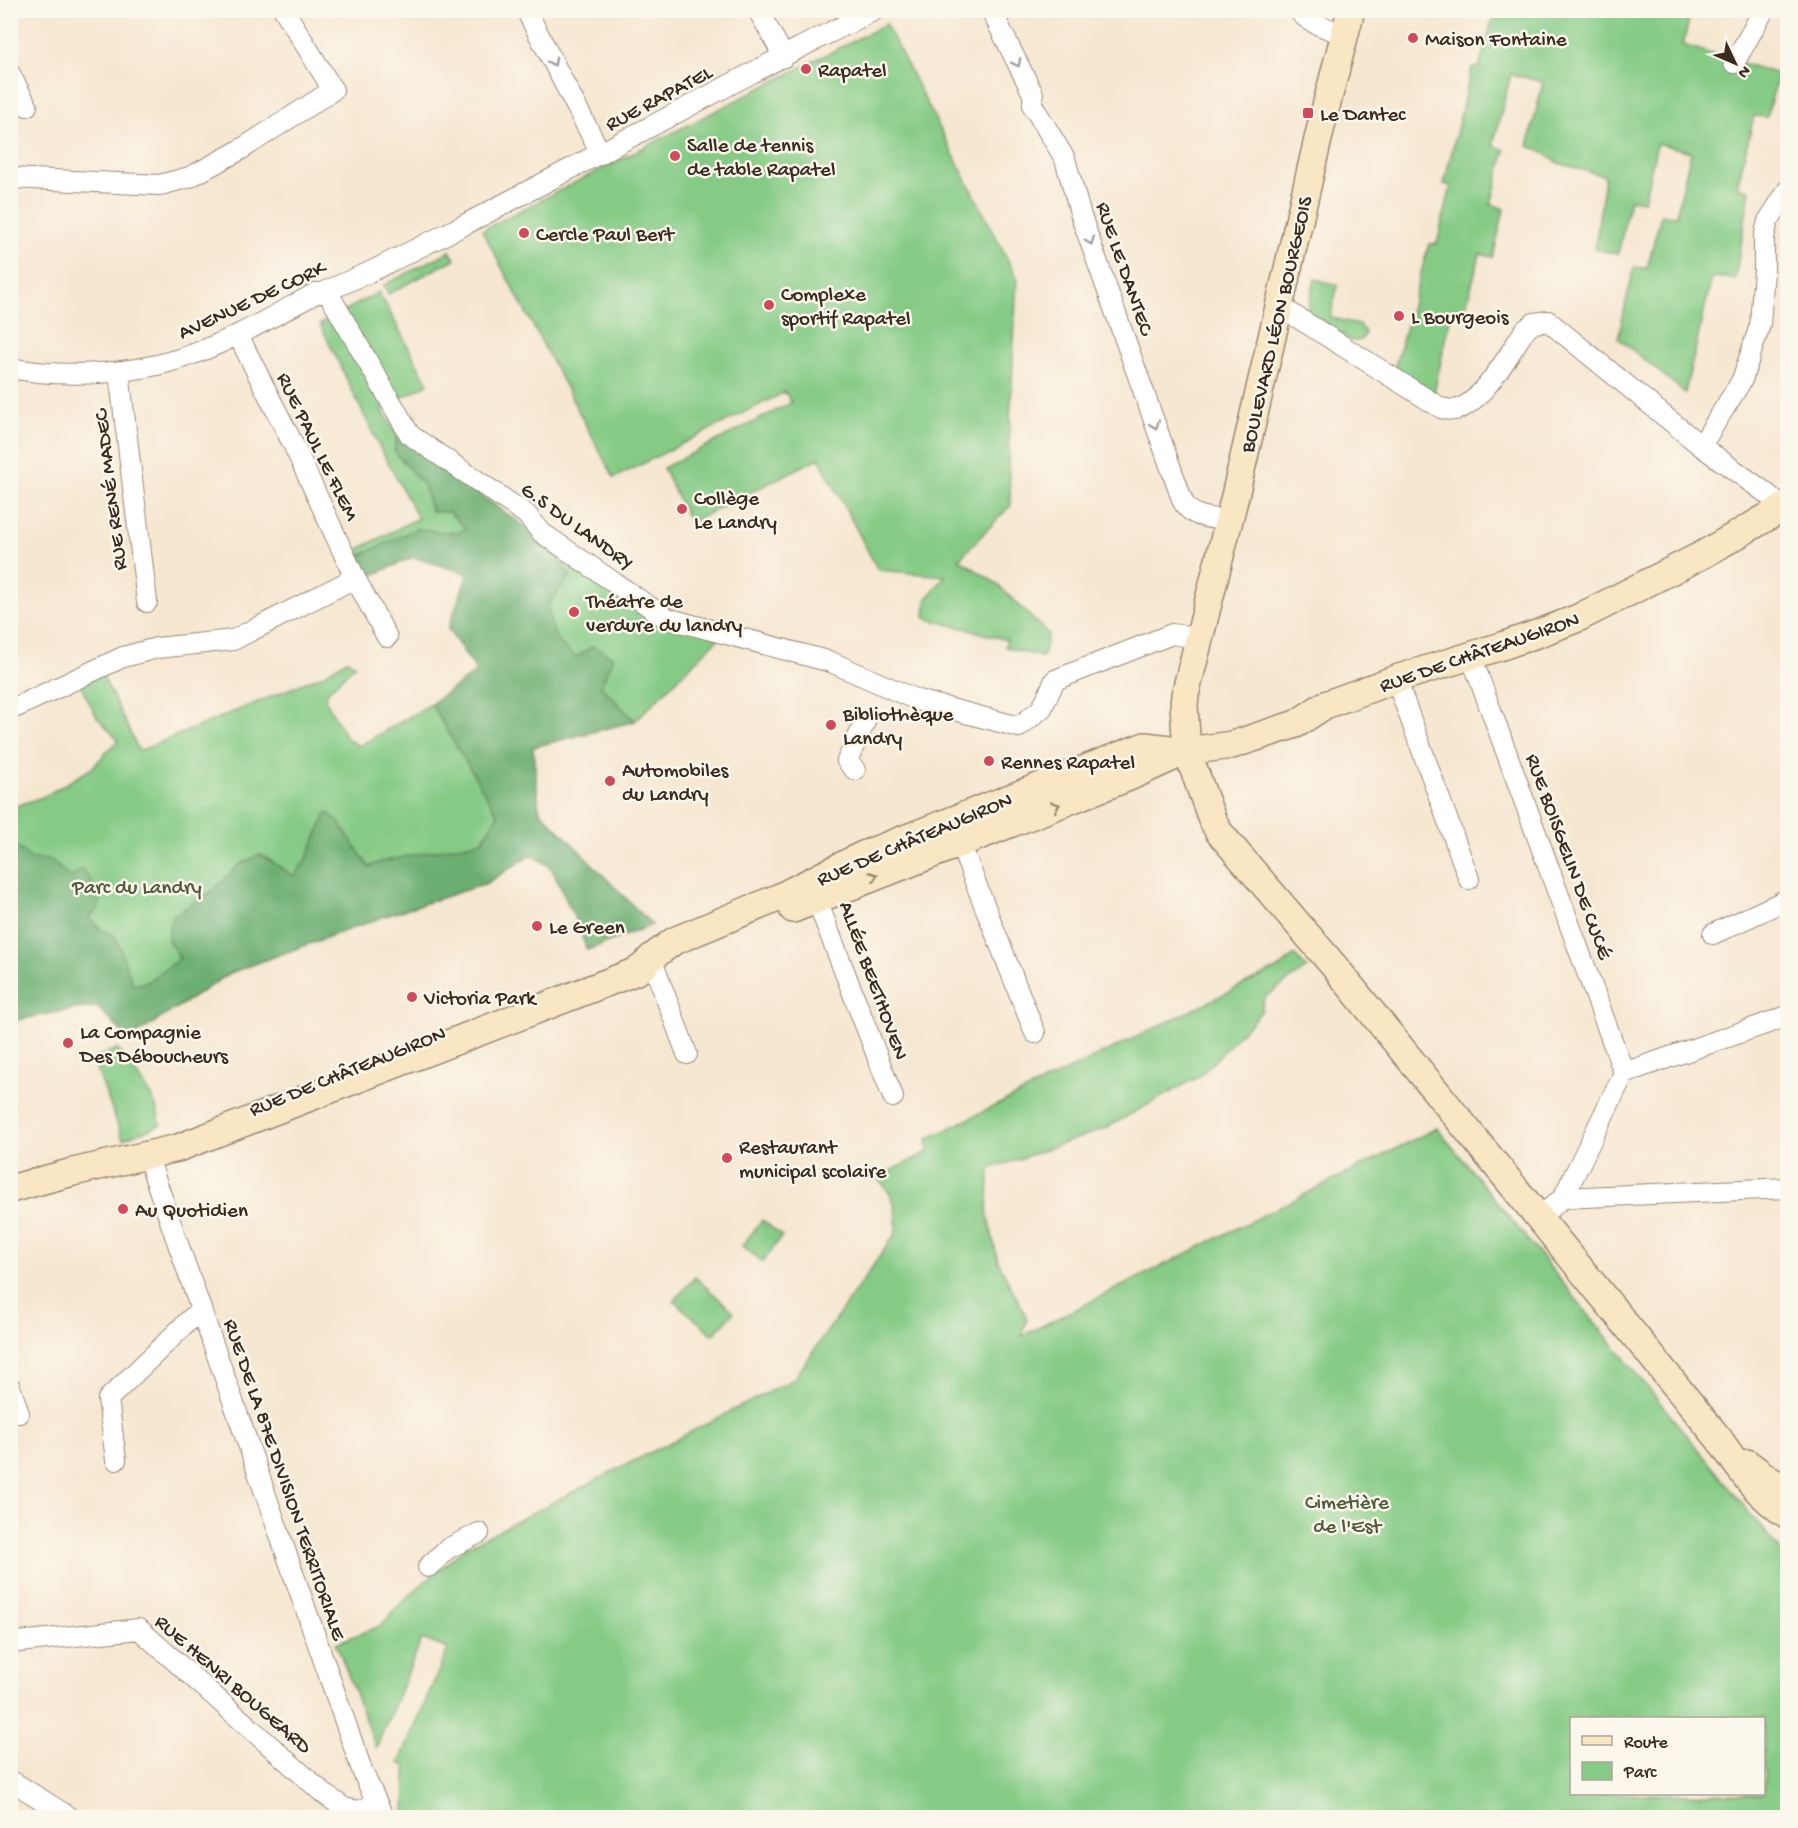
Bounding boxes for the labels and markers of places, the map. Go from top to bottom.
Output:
place label: Maison Fontaine [1425,29,1568,54]
marker: Maison Fontaine [1406,31,1420,45]
place label: Rapatel [818,60,887,85]
marker: Rapatel [799,62,813,76]
place label: Le Dantec [1320,104,1406,129]
marker: Le Dantec [1301,106,1315,120]
place label: Salle de tennis de table Rapatel [687,135,836,184]
marker: Salle de tennis de table Rapatel [668,149,682,163]
place label: Cercle Paul Bert [536,224,676,249]
marker: Cercle Paul Bert [517,226,531,240]
place label: Complexe sportif Rapatel [781,284,911,333]
marker: Complexe sportif Rapatel [762,298,776,312]
place label: L Bourgeois [1411,307,1510,332]
marker: L Bourgeois [1392,309,1406,323]
place label: Collège Le Landry [694,488,777,537]
marker: Collège Le Landry [675,502,689,516]
place label: Théatre de verdure du landry [585,591,742,640]
marker: Théatre de verdure du landry [567,605,581,619]
place label: Bibliothèque Landry [842,704,955,753]
marker: Bibliothèque Landry [824,718,838,732]
place label: Rennes Rapatel [1001,752,1135,777]
marker: Rennes Rapatel [982,754,996,768]
place label: Automobiles du Landry [622,760,730,809]
marker: Automobiles du Landry [603,774,617,788]
place label: Le Green [549,917,625,942]
marker: Le Green [530,919,544,933]
place label: Victoria Park [423,988,538,1013]
marker: Victoria Park [405,990,419,1004]
place label: La Compagnie Des Déboucheurs [78,1022,229,1071]
marker: La Compagnie Des Déboucheurs [61,1036,75,1050]
place label: Restaurant municipal scolaire [739,1137,888,1186]
marker: Restaurant municipal scolaire [720,1151,734,1165]
place label: Au Quotidien [135,1200,248,1225]
marker: Au Quotidien [116,1202,130,1216]

